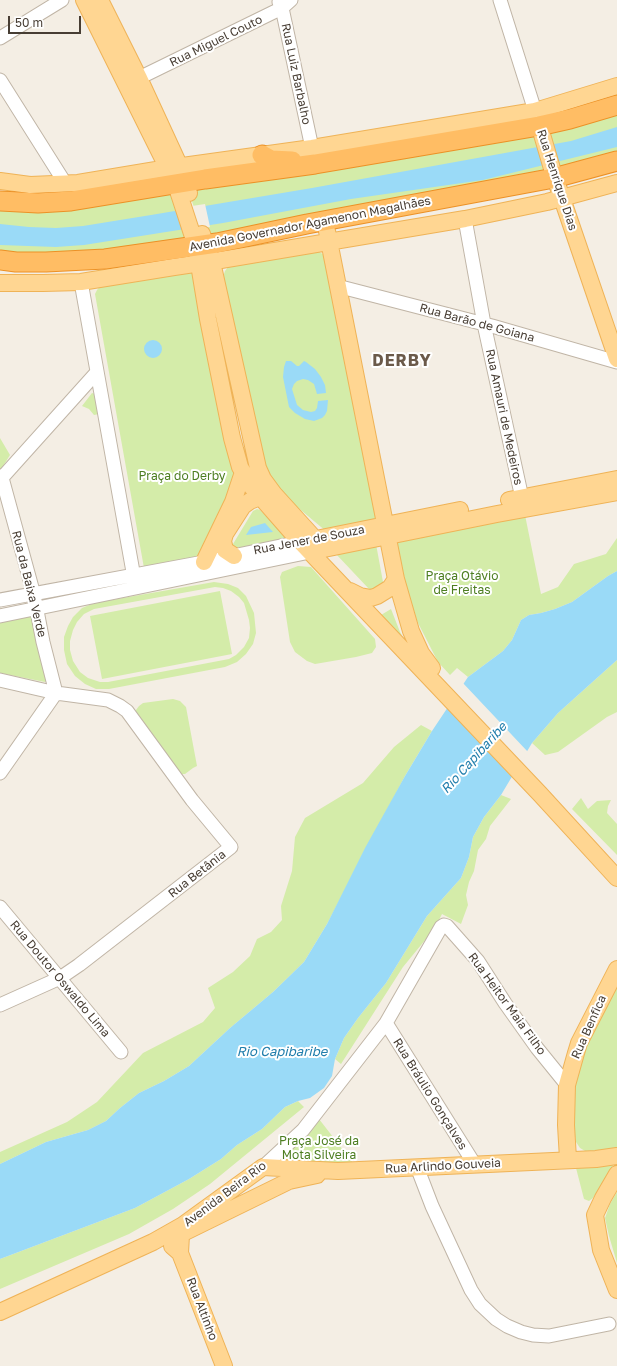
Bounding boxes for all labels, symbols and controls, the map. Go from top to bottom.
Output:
scale bar [10,8,83,34]
street label: Rua Miguel Couto [167,12,265,70]
text: 50 m [15,15,43,30]
street label: Rua Luiz Barbalho [278,22,314,126]
street label: Rua Henrique Dias [534,128,580,232]
street label: Avenida Governador Agamenon Magalhães [188,193,432,255]
street label: Rua Barão de Goiana [418,301,536,345]
street label: Rua Amauri de Medeiros [483,348,525,486]
district label: DERBY [372,351,432,371]
park label: Praça do Derby [139,469,225,483]
street label: Rua Jener de Souza [252,522,366,558]
street label: Rua da Baixa Verde [9,529,49,639]
park label: Praça Otávio de Freitas [426,569,498,597]
water label: Rio Capibaribe [438,719,510,797]
street label: Rua Betânia [165,847,229,901]
street label: Rua Doutor Oswaldo Lima [7,918,113,1040]
street label: Rua Heitor Maia Filho [465,950,549,1058]
street label: Rua Benfica [569,993,609,1061]
street label: Rua Bráulio Gonçalves [390,1036,470,1152]
water label: Rio Capibaribe [237,1044,327,1060]
park label: Praça José da Mota Silveira [279,1134,359,1162]
street label: Rua Arlindo Gouveia [385,1156,501,1176]
street label: Avenida Beira Rio [181,1158,269,1230]
street label: Rua Altinho [183,1275,221,1343]

